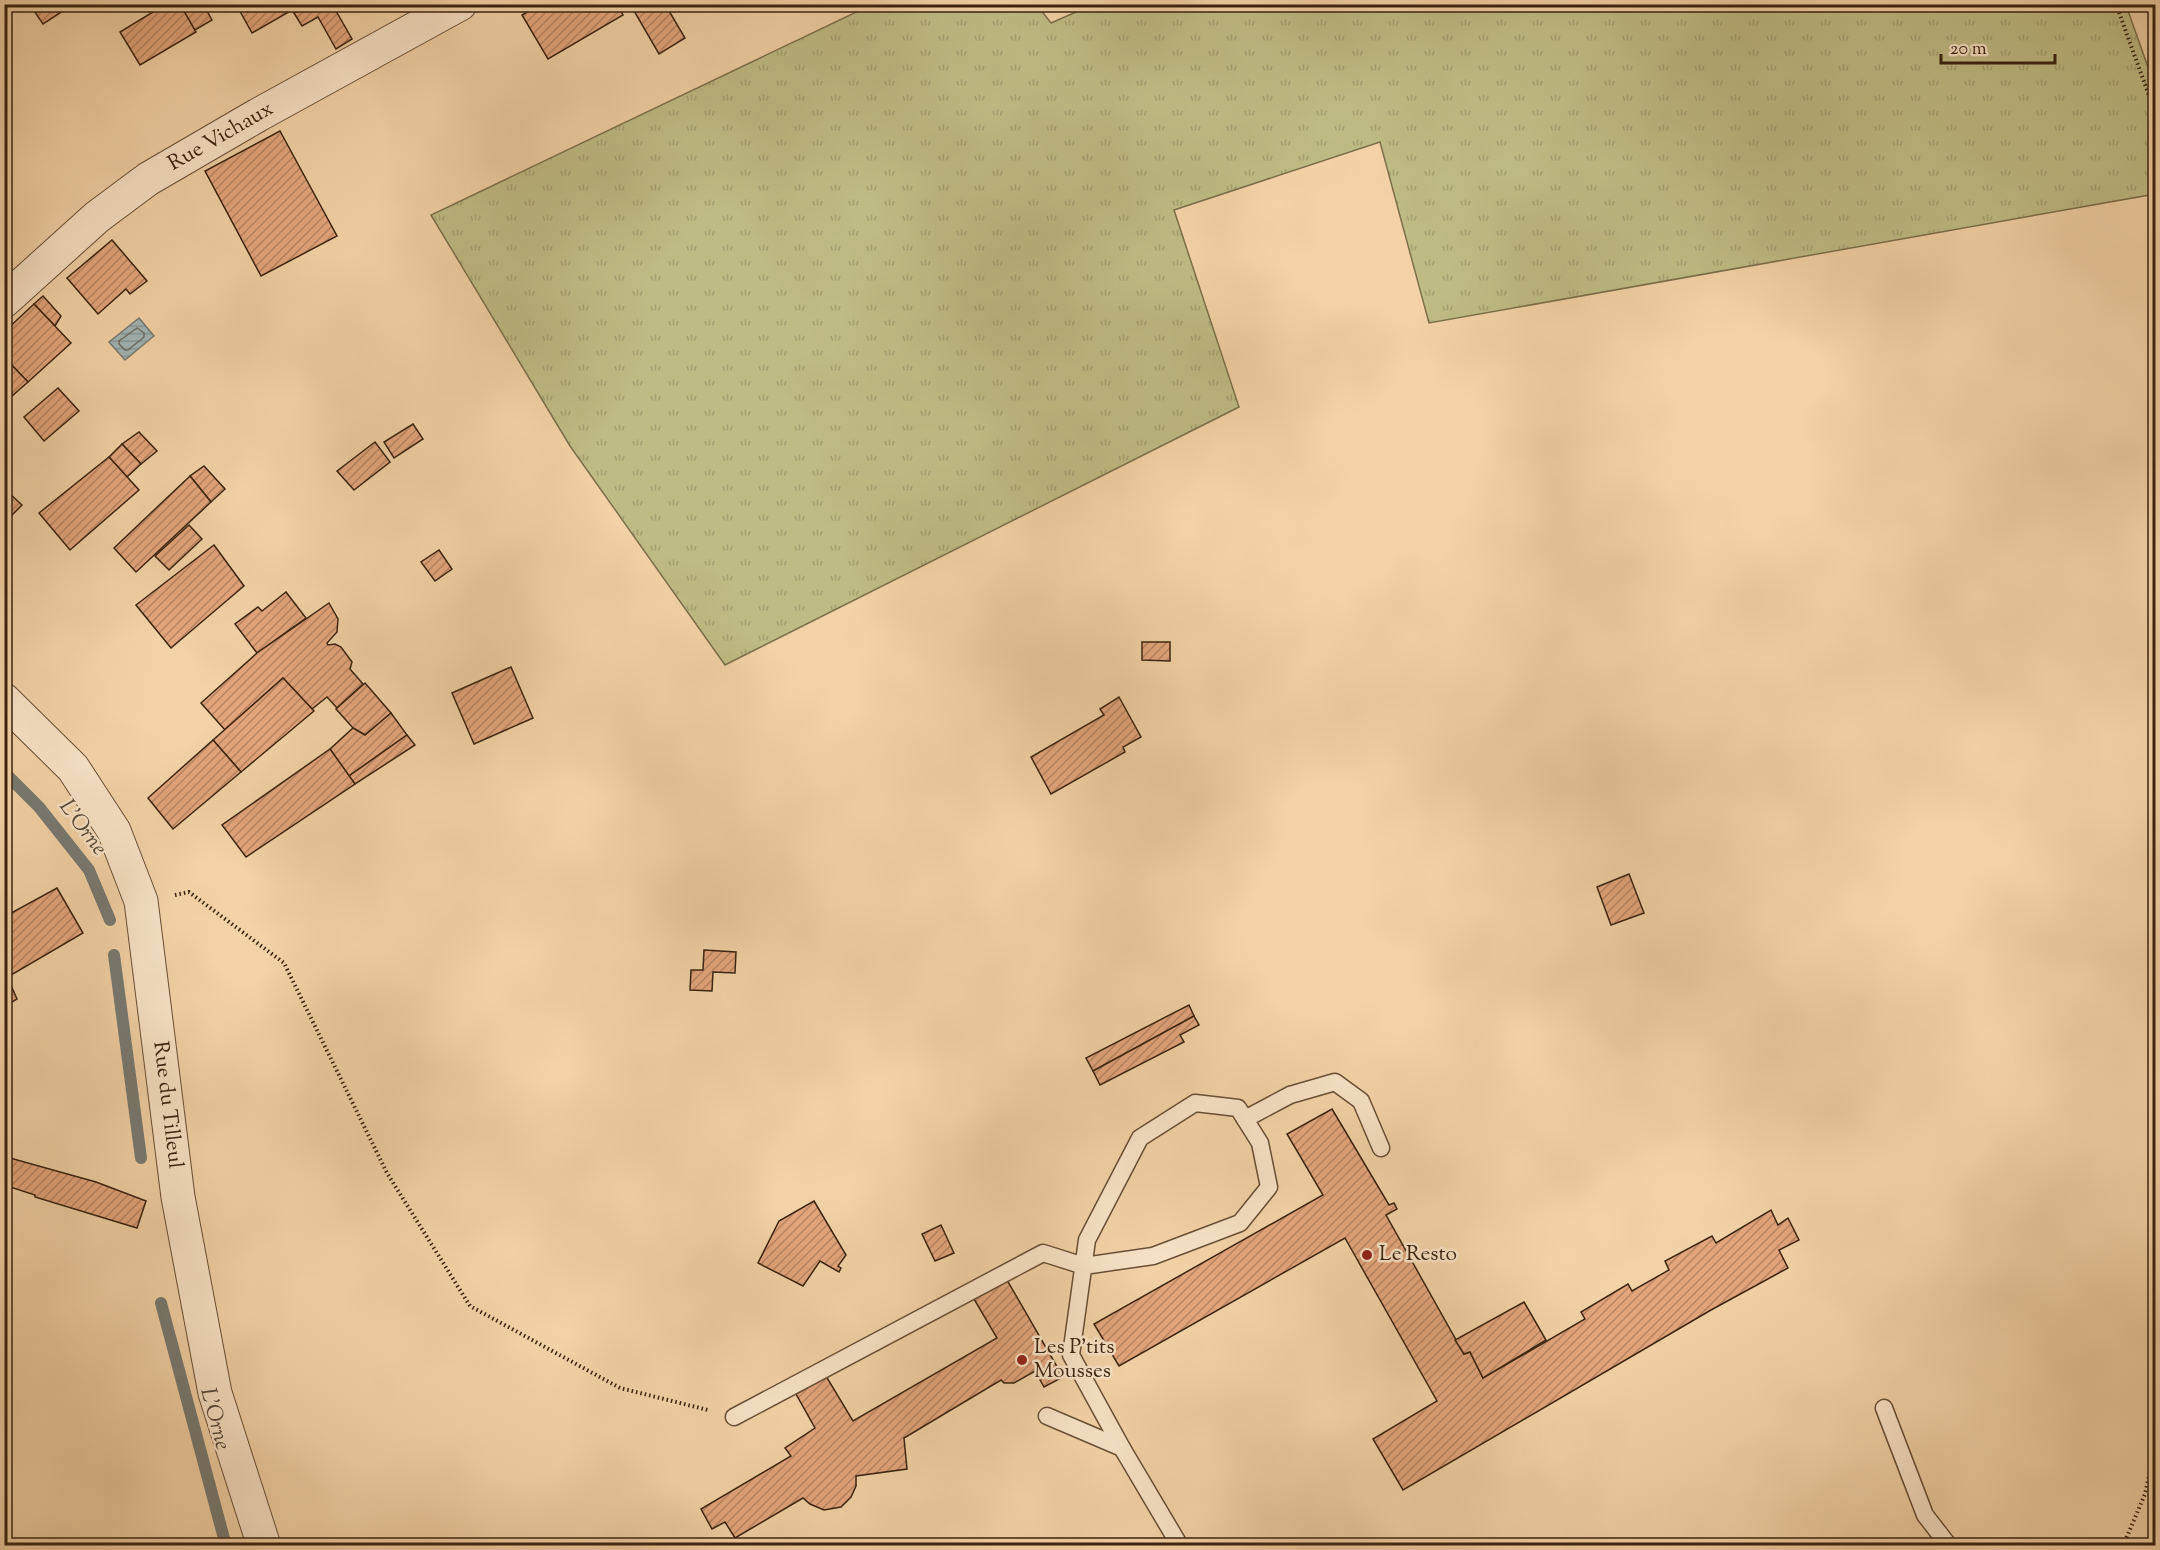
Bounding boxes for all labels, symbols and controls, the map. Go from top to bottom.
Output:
scale bar [1941,27,2055,65]
text: 20 m [1950,37,1987,63]
street label: Rue Vichaux [163,95,279,179]
water label: L'Orne [50,793,114,863]
street label: Rue du Tilleul [144,1040,190,1170]
place label: Le Resto [1379,1240,1457,1270]
marker: Le Resto [1360,1248,1374,1262]
place label: Les P'tits Mousses [1034,1333,1114,1387]
marker: Les P'tits Mousses [1015,1353,1029,1367]
water label: L'Orne [190,1384,238,1454]

